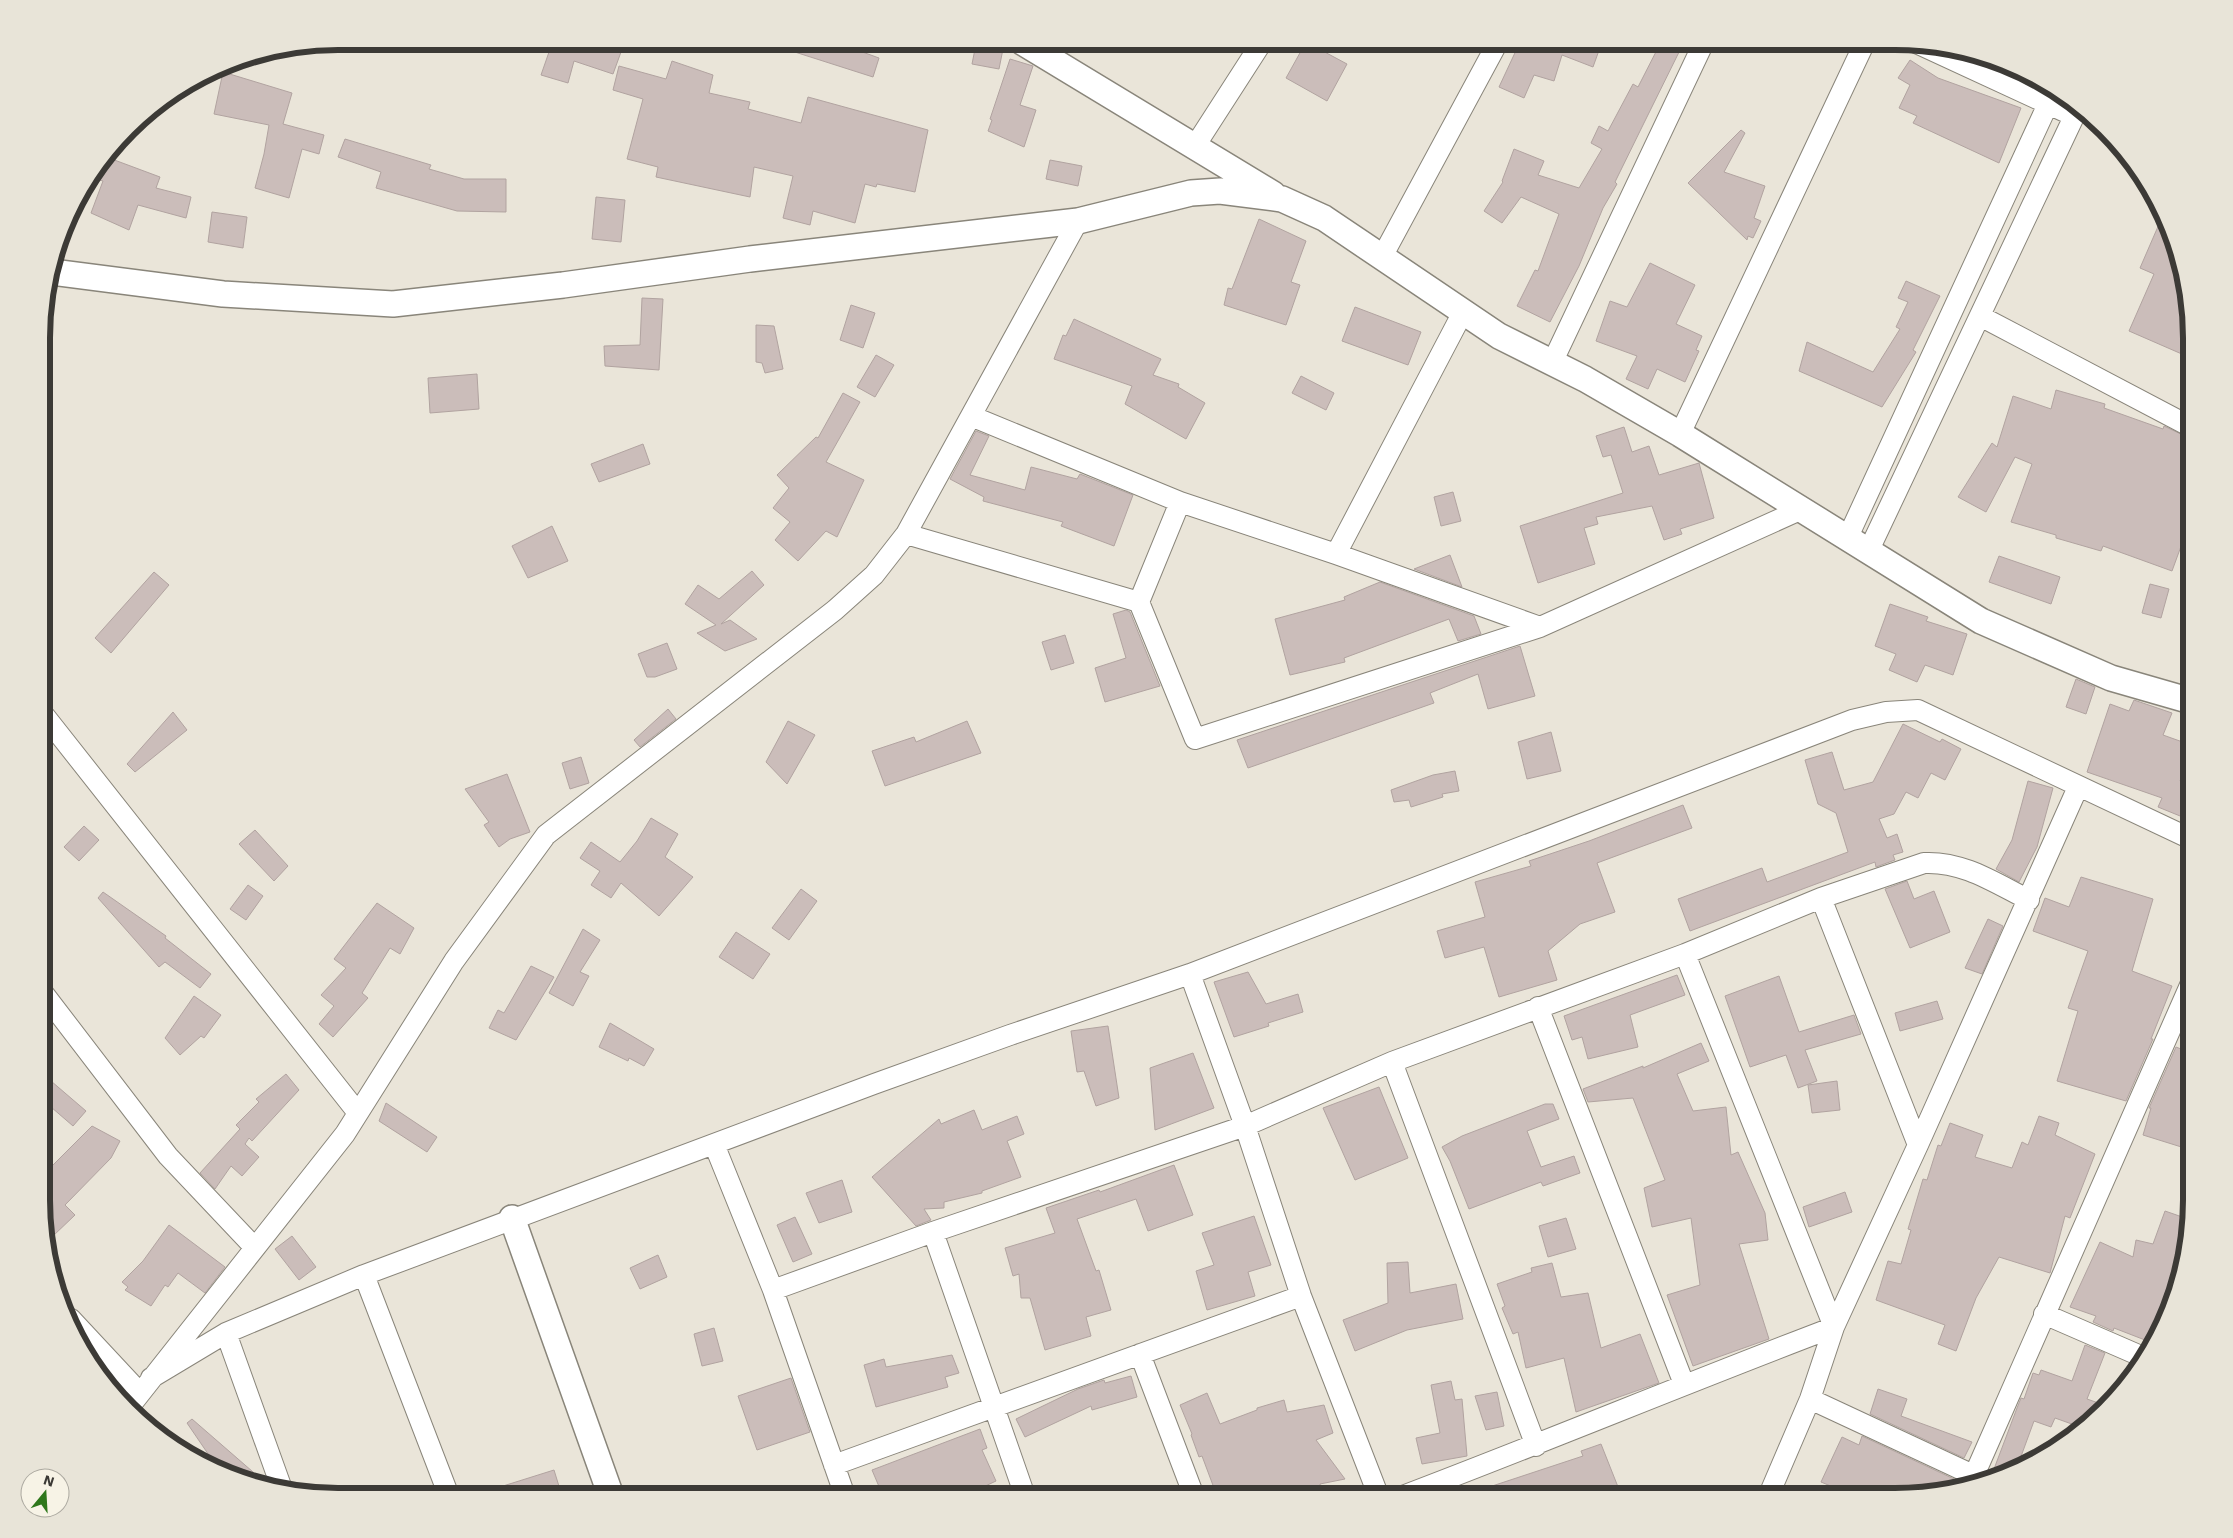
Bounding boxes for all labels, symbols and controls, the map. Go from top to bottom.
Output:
north arrow [20,1468,70,1518]
text: N [42,1471,56,1490]

